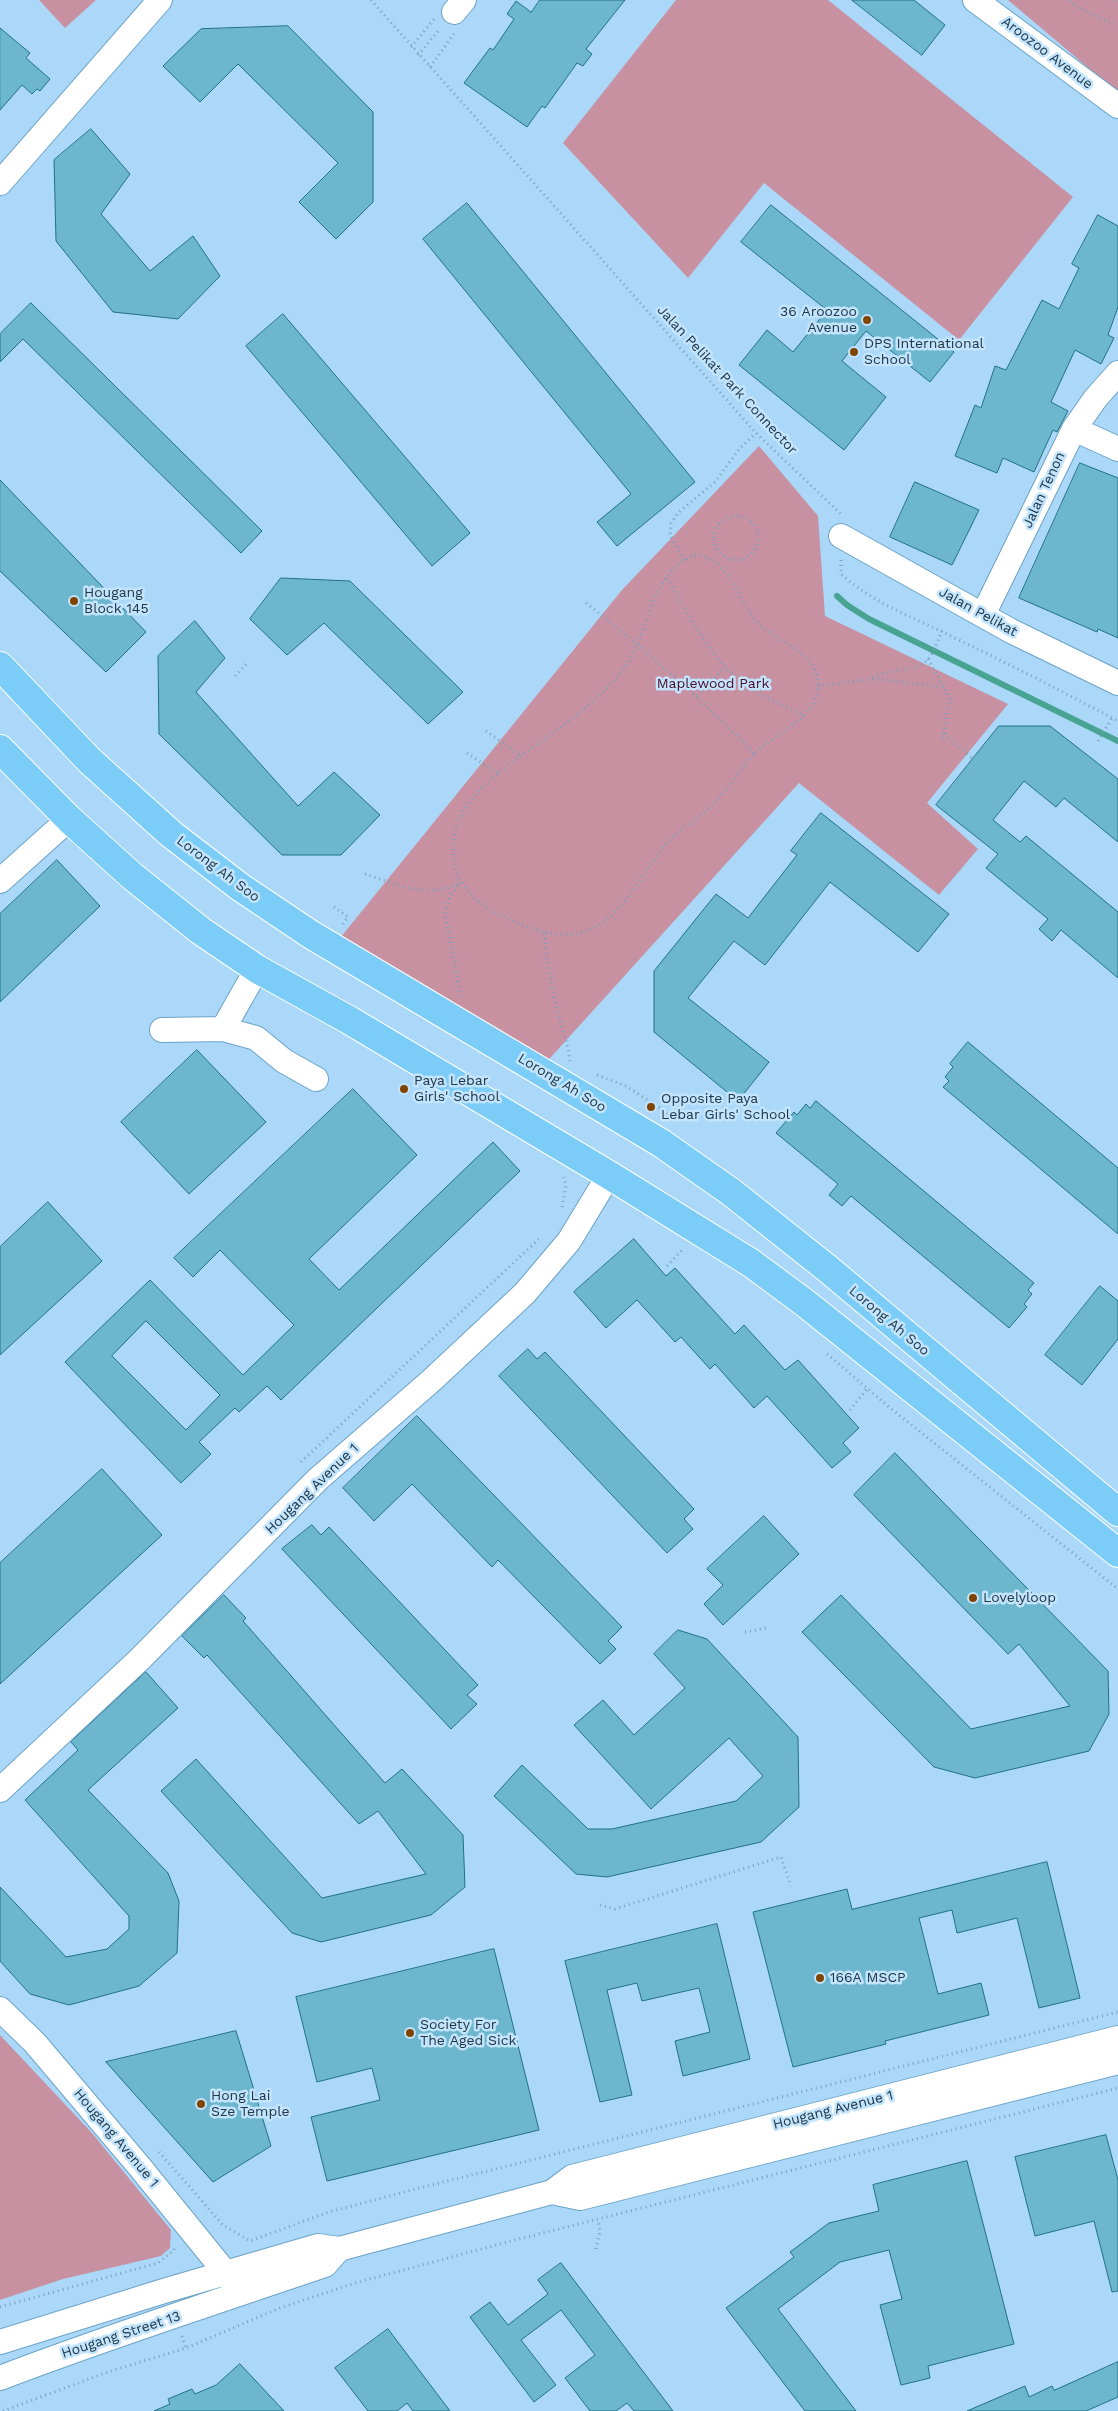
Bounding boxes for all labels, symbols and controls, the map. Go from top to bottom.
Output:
street label: Aroozoo Avenue [998,13,1096,93]
street label: Jalan Pelikat Park Connector [653,302,801,458]
place label: 36 Aroozoo Avenue [780,304,857,336]
marker: 36 Aroozoo Avenue [861,314,873,326]
place label: DPS International School [864,336,984,368]
marker: DPS International School [848,346,860,358]
street label: Jalan Tenon [1019,449,1069,531]
street label: Jalan Pelikat [936,584,1020,640]
place label: Hougang Block 145 [84,585,149,618]
marker: Hougang Block 145 [68,595,80,607]
park label: Maplewood Park [657,676,769,692]
street label: Lorong Ah Soo [173,832,263,906]
street label: Lorong Ah Soo [515,1050,609,1116]
place label: Paya Lebar Girls' School [414,1073,500,1106]
marker: Paya Lebar Girls' School [398,1083,410,1095]
place label: Opposite Paya Lebar Girls' School [661,1091,790,1124]
marker: Opposite Paya Lebar Girls' School [645,1101,657,1113]
street label: Lorong Ah Soo [845,1282,933,1360]
street label: Hougang Avenue 1 [262,1440,362,1538]
place label: Lovelyloop [983,1590,1056,1606]
marker: Lovelyloop [967,1592,979,1604]
place label: 166A MSCP [830,1970,906,1986]
marker: 166A MSCP [814,1972,826,1984]
place label: Society For The Aged Sick [420,2017,516,2050]
marker: Society For The Aged Sick [404,2027,416,2039]
street label: Hougang Avenue 1 [70,2085,162,2191]
street label: Hougang Avenue 1 [771,2087,895,2133]
place label: Hong Lai Sze Temple [211,2088,290,2120]
marker: Hong Lai Sze Temple [195,2098,207,2110]
street label: Hougang Street 13 [59,2308,183,2362]

